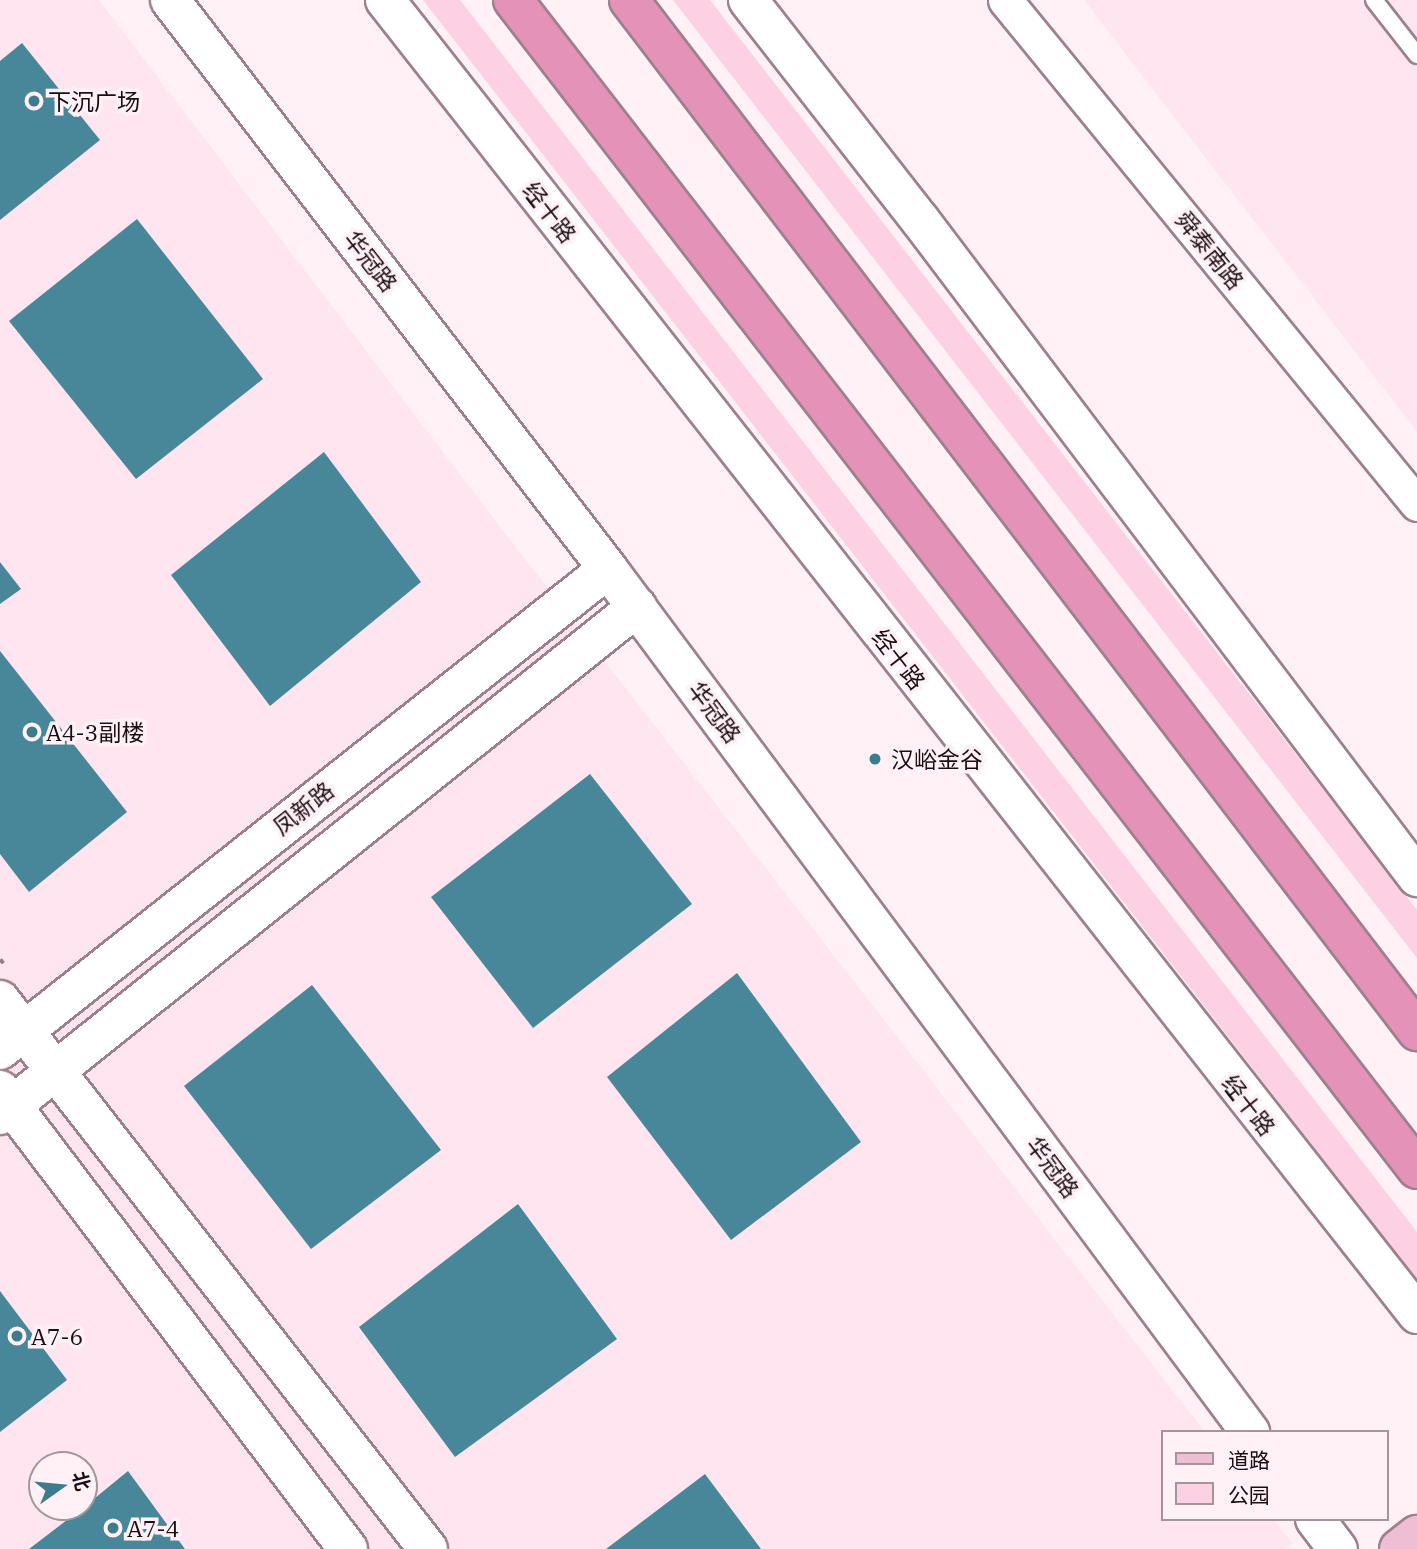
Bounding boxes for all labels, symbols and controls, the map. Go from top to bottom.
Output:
place label: 下沉广场 [48,87,140,115]
marker: 下沉广场 [26,93,42,109]
street label: 经十路 [518,176,582,248]
street label: 舜泰南路 [1170,206,1250,294]
street label: 华冠路 [339,225,403,297]
street label: 经十路 [867,623,931,695]
street label: 华冠路 [683,676,747,748]
place label: A4-3副楼 [46,718,144,746]
marker: A4-3副楼 [24,724,40,740]
place label: 汉峪金谷 [891,745,983,773]
marker: 汉峪金谷 [865,749,885,769]
street label: 凤新路 [267,776,339,840]
street label: 经十路 [1217,1069,1281,1141]
street label: 华冠路 [1021,1131,1085,1203]
place label: A7-6 [31,1322,83,1350]
marker: A7-6 [9,1328,25,1344]
legend [1162,1430,1389,1521]
text: 道路 [1228,1446,1270,1474]
north arrow [28,1451,98,1521]
text: 北 [67,1469,95,1493]
text: 公园 [1228,1481,1270,1509]
place label: A7-4 [127,1514,179,1542]
marker: A7-4 [105,1520,121,1536]

